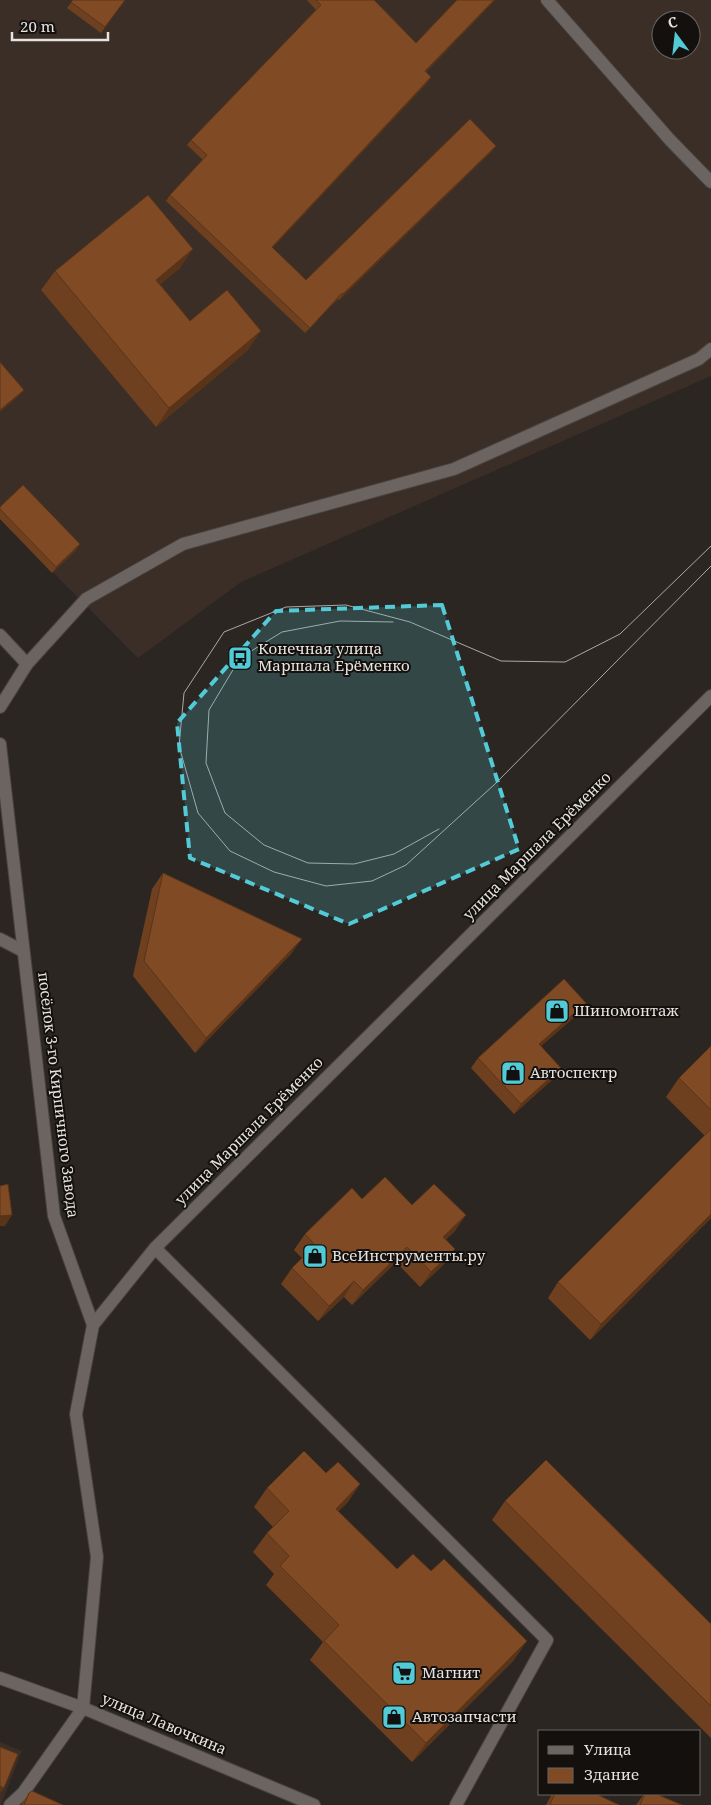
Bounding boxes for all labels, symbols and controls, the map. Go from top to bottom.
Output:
scale bar [12,10,109,42]
north arrow [651,10,701,60]
text: С [666,12,679,32]
text: 20 m [20,16,55,36]
place label: Конечная улица Маршала Ерёменко [258,638,410,675]
bus stop icon: Конечная улица Маршала Ерёменко [227,645,253,671]
street label: улица Маршала Ерёменко [458,767,615,924]
street label: посёлок 3-го Кирпичного Завода [34,971,84,1219]
shop icon: Шиномонтаж [544,998,570,1024]
place label: Шиномонтаж [574,1000,679,1020]
street label: улица Маршала Ерёменко [170,1052,327,1209]
shop icon: Автоспектр [500,1060,526,1086]
place label: Автоспектр [530,1062,617,1082]
shop icon: ВсеИнструменты.ру [302,1243,328,1269]
place label: ВсеИнструменты.ру [332,1245,486,1265]
supermarket icon: Магнит [391,1660,417,1686]
place label: Магнит [422,1662,480,1682]
street label: улица Лавочкина [99,1688,230,1758]
shop icon: Автозапчасти [381,1704,407,1730]
place label: Автозапчасти [412,1706,517,1726]
legend [538,1730,701,1795]
text: Улица [584,1739,632,1759]
text: Здание [584,1764,639,1784]

